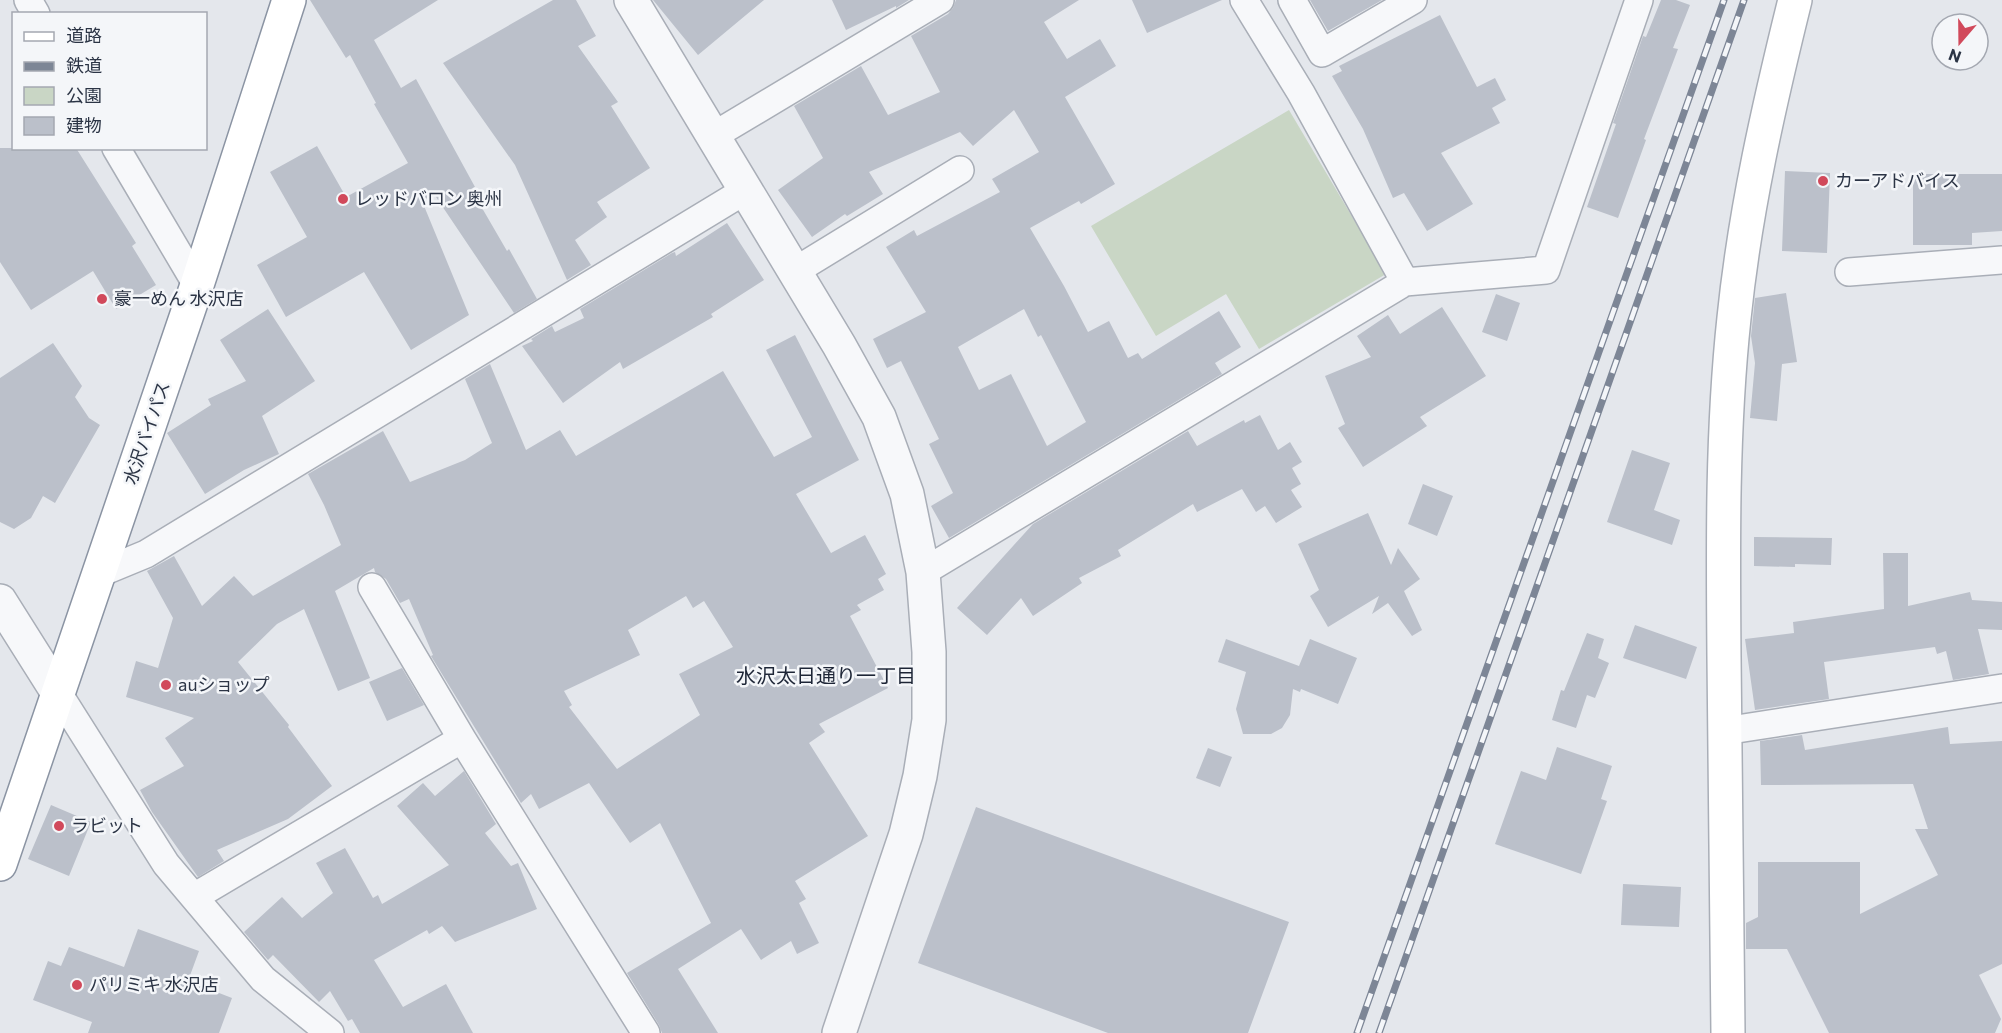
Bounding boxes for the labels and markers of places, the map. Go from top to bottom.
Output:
place label: カーアドバイス [1835,169,1960,191]
marker: カーアドバイス [1816,174,1830,188]
place label: レッドバロン 奥州 [355,187,502,209]
marker: レッドバロン 奥州 [336,192,350,206]
place label: 豪一めん 水沢店 [114,287,243,309]
marker: 豪一めん 水沢店 [95,292,109,306]
place label: auショップ [178,673,269,695]
marker: auショップ [159,678,173,692]
place label: ラビット [71,814,143,836]
marker: ラビット [52,819,66,833]
place label: パリミキ 水沢店 [89,973,218,995]
marker: パリミキ 水沢店 [70,978,84,992]

